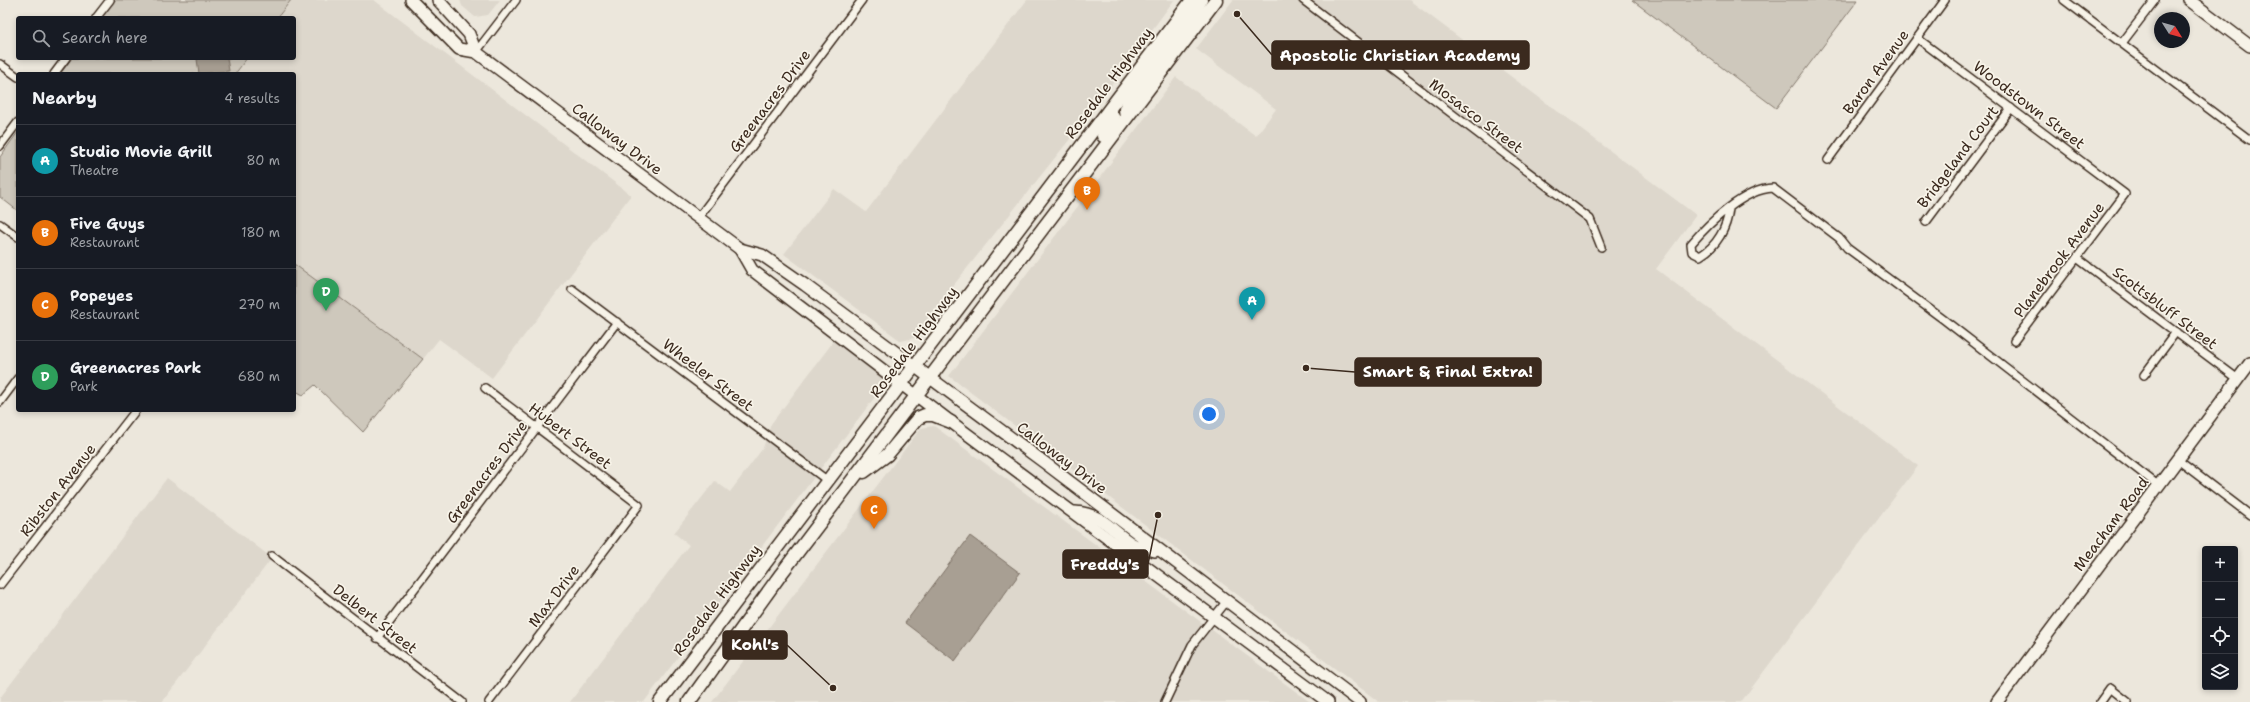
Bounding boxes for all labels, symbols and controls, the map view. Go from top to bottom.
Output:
north arrow [2154,12,2190,48]
search box [16,16,296,60]
street label: Rosedale Highway [1060,23,1158,143]
street label: Baron Avenue [1838,26,1914,118]
icon: search [30,27,52,49]
text: Search here [62,28,148,48]
callout: Apostolic Christian Academy [1272,41,1529,69]
text: Apostolic Christian Academy [1280,45,1520,66]
street label: Greenacres Drive [725,46,815,156]
street label: Woodstown Street [1969,56,2089,154]
street label: Mosasco Street [1425,74,1527,158]
text: Nearby [32,87,97,109]
text: 4 results [224,90,280,107]
street label: Calloway Drive [568,98,666,180]
street label: Bridgeland Court [1913,102,2003,212]
text: Studio Movie Grill [70,142,212,162]
text: A [40,152,50,169]
text: 80 m [246,152,280,169]
text: Theatre [70,162,119,179]
pin: B [1074,177,1100,210]
street label: Planebrook Avenue [2009,198,2109,322]
text: Five Guys [70,214,145,234]
text: B [41,224,49,241]
text: 180 m [241,224,280,241]
text: Restaurant [70,234,140,251]
street label: Scottsbluff Street [2108,262,2222,354]
pin: D [313,278,339,311]
street label: Rosedale Highway [865,282,963,402]
text: Popeyes [70,286,133,306]
pin: A [1239,287,1265,320]
text: C [41,296,49,313]
text: 270 m [238,296,280,313]
text: Restaurant [70,306,140,323]
street label: Wheeler Street [659,334,757,416]
text: Greenacres Park [70,358,201,378]
callout: Smart & Final Extra! [1355,358,1541,386]
text: Smart & Final Extra! [1363,361,1533,382]
text: D [40,368,50,385]
text: 680 m [238,368,280,385]
text: Park [70,378,98,395]
street label: Hubert Street [524,398,616,474]
your location [1199,404,1219,424]
street label: Greenacres Drive [442,417,532,527]
street label: Calloway Drive [1013,417,1111,499]
street label: Ribston Avenue [15,440,101,540]
street label: Meacham Road [2069,472,2153,575]
pin: C [861,496,887,529]
street label: Rosedale Highway [668,540,766,660]
map controls [2202,546,2238,690]
button: + [2202,546,2238,582]
callout: Freddy's [1063,550,1148,578]
text: Freddy's [1070,554,1140,575]
street label: Max Drive [524,561,584,631]
street label: Delbert Street [329,580,421,658]
button: − [2202,582,2238,618]
button: locate [2202,618,2238,654]
callout: Kohl's [723,631,787,659]
text: Kohl's [731,634,779,655]
button: layers [2202,654,2238,690]

